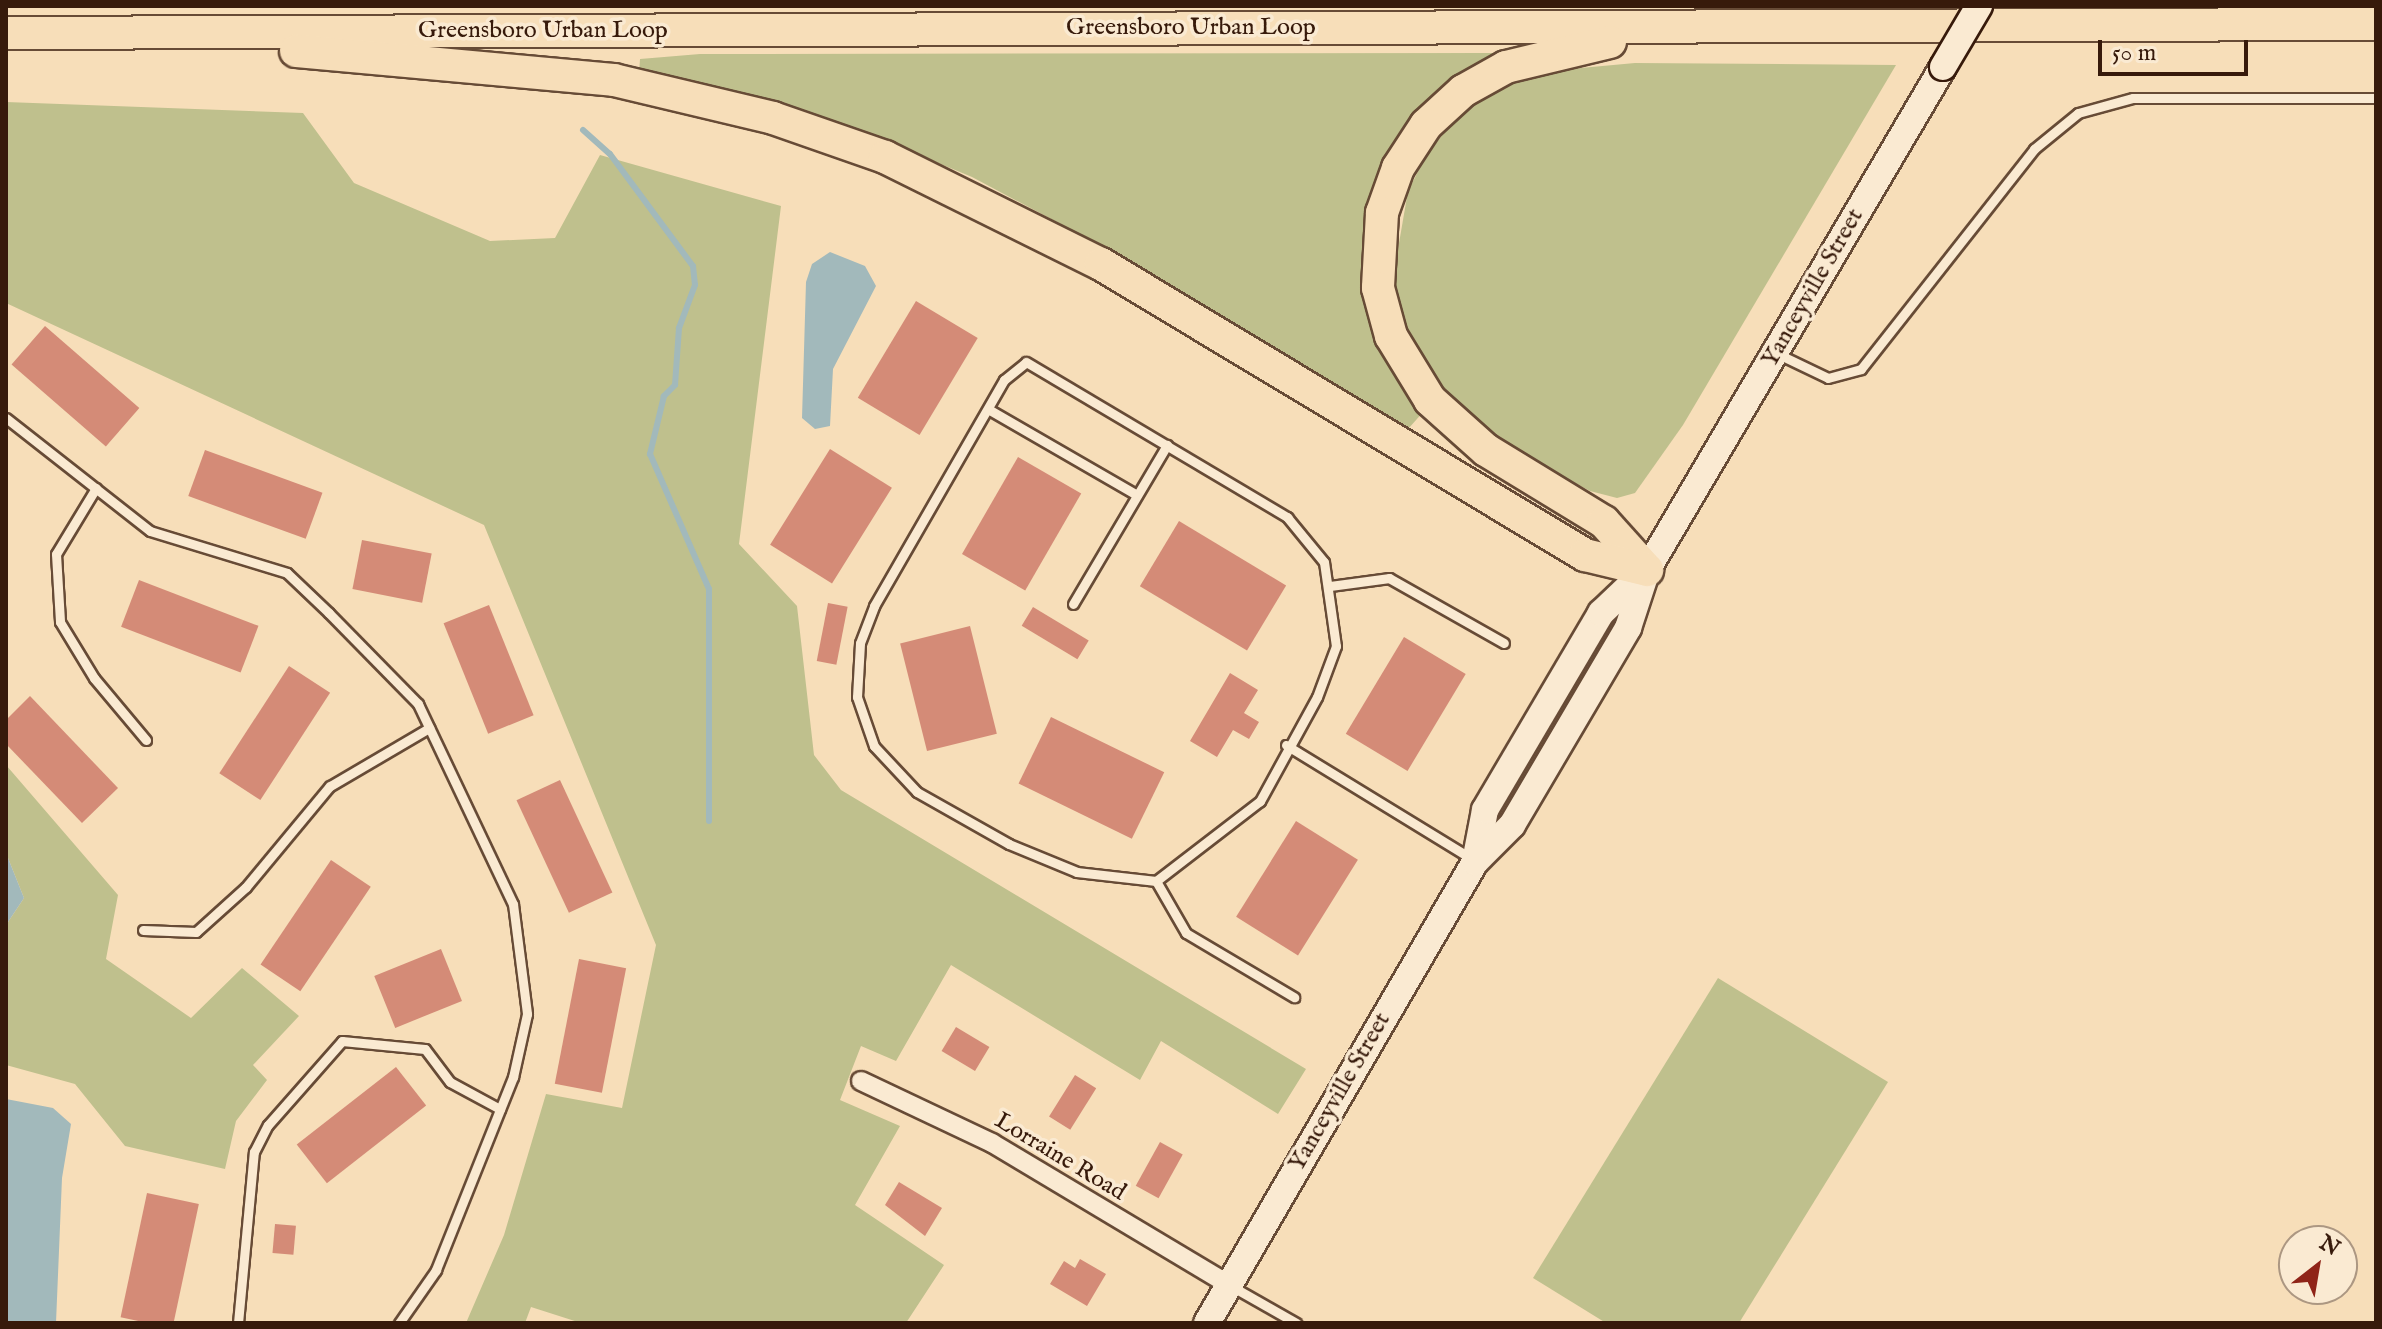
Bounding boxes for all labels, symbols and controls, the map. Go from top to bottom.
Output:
street label: Greensboro Urban Loop [1066,14,1316,42]
street label: Greensboro Urban Loop [418,17,668,45]
scale bar [2102,24,2252,74]
text: 50 m [2112,38,2156,69]
street label: Yanceyville Street [1756,204,1870,372]
street label: Yanceyville Street [1283,1008,1397,1176]
street label: Lorraine Road [989,1107,1131,1207]
north arrow [2278,1225,2358,1305]
text: N [2314,1229,2345,1263]

